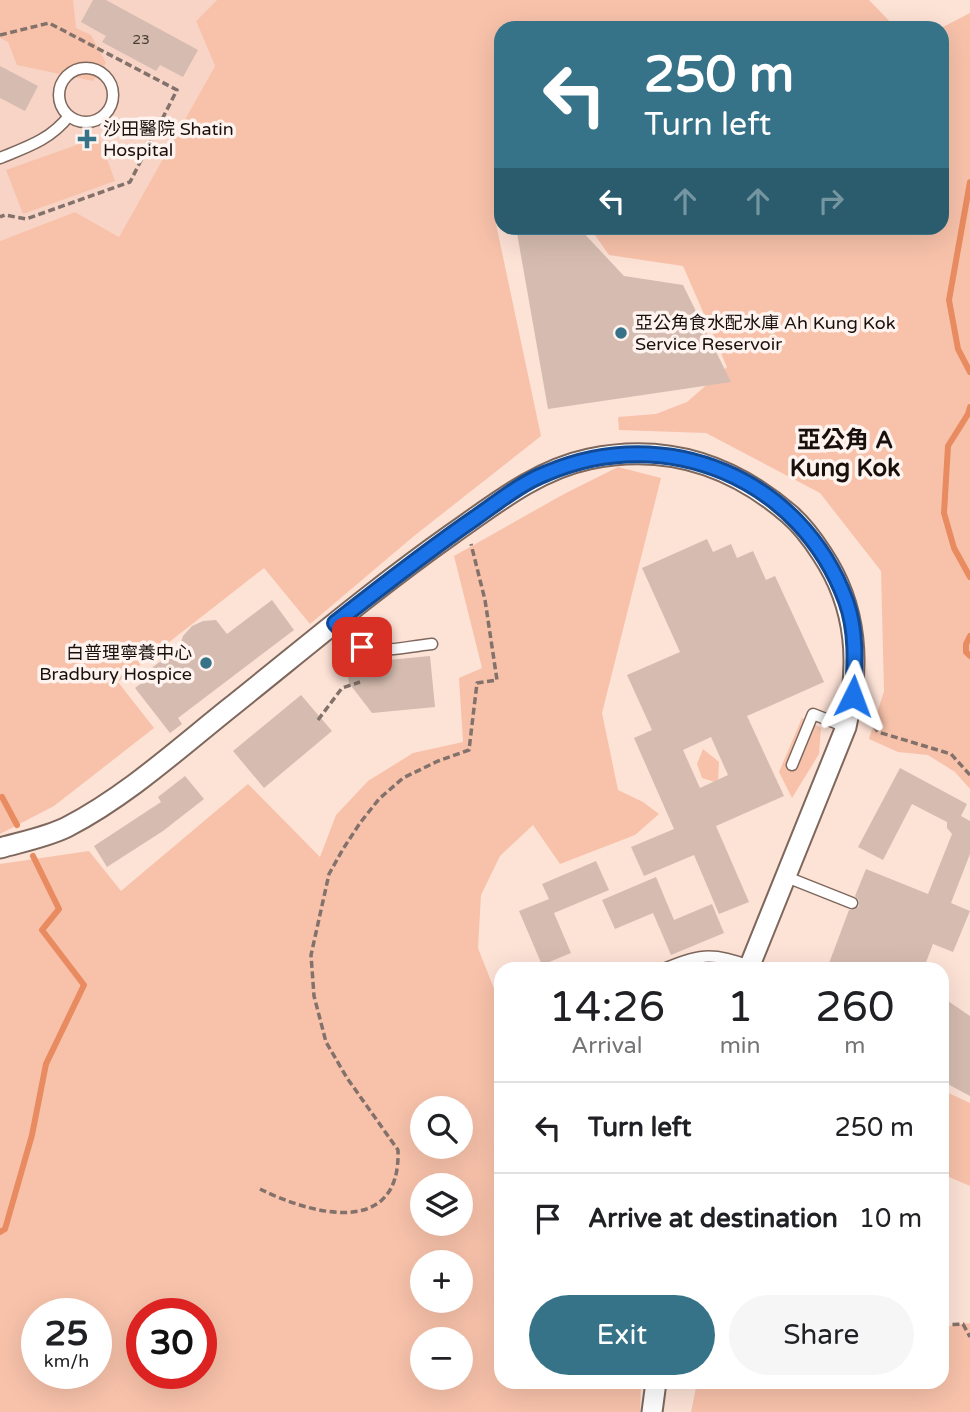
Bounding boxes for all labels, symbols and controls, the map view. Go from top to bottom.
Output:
house number: 23 [132,31,150,48]
text: 250 m [644,46,794,105]
icon: left [529,49,620,140]
text: Turn left [644,106,771,144]
place label: 沙田醫院 Shatin Hospital [103,118,234,161]
marker: 沙田醫院 Shatin Hospital [77,129,97,149]
icon: left [593,182,631,220]
icon: ahead [666,182,704,220]
icon: ahead [739,182,777,220]
icon: right [812,182,850,220]
place label: 亞公角食水配水庫 Ah Kung Kok Service Reservoir [635,312,896,355]
marker: 亞公角食水配水庫 Ah Kung Kok Service Reservoir [613,325,629,341]
district label: 亞公角 A Kung Kok [790,426,900,483]
pin [332,617,392,677]
icon: arrive [343,628,381,666]
place label: 白普理寧養中心 Bradbury Hospice [39,642,192,685]
marker: 白普理寧養中心 Bradbury Hospice [198,655,214,671]
position arrow [816,659,890,733]
text: 14:26 [549,982,665,1033]
text: 1 [727,982,753,1033]
text: 260 [815,982,894,1033]
text: Arrival [571,1032,642,1060]
text: min [720,1032,761,1060]
text: m [844,1032,865,1060]
map controls [410,1096,473,1390]
button: search [410,1096,473,1159]
icon: left [529,1109,567,1147]
text: Turn left [588,1112,691,1143]
text: 250 m [834,1112,914,1143]
button: layers [410,1173,473,1236]
icon: arrive [529,1200,567,1238]
text: Arrive at destination [588,1203,838,1234]
text: 10 m [859,1203,922,1234]
button: + [410,1250,473,1313]
button: Exit [529,1295,715,1375]
button: Share [729,1295,914,1375]
speed limit sign: 30 [126,1298,217,1389]
text: 25 [45,1313,88,1355]
button: − [410,1327,473,1390]
text: km/h [44,1350,89,1372]

